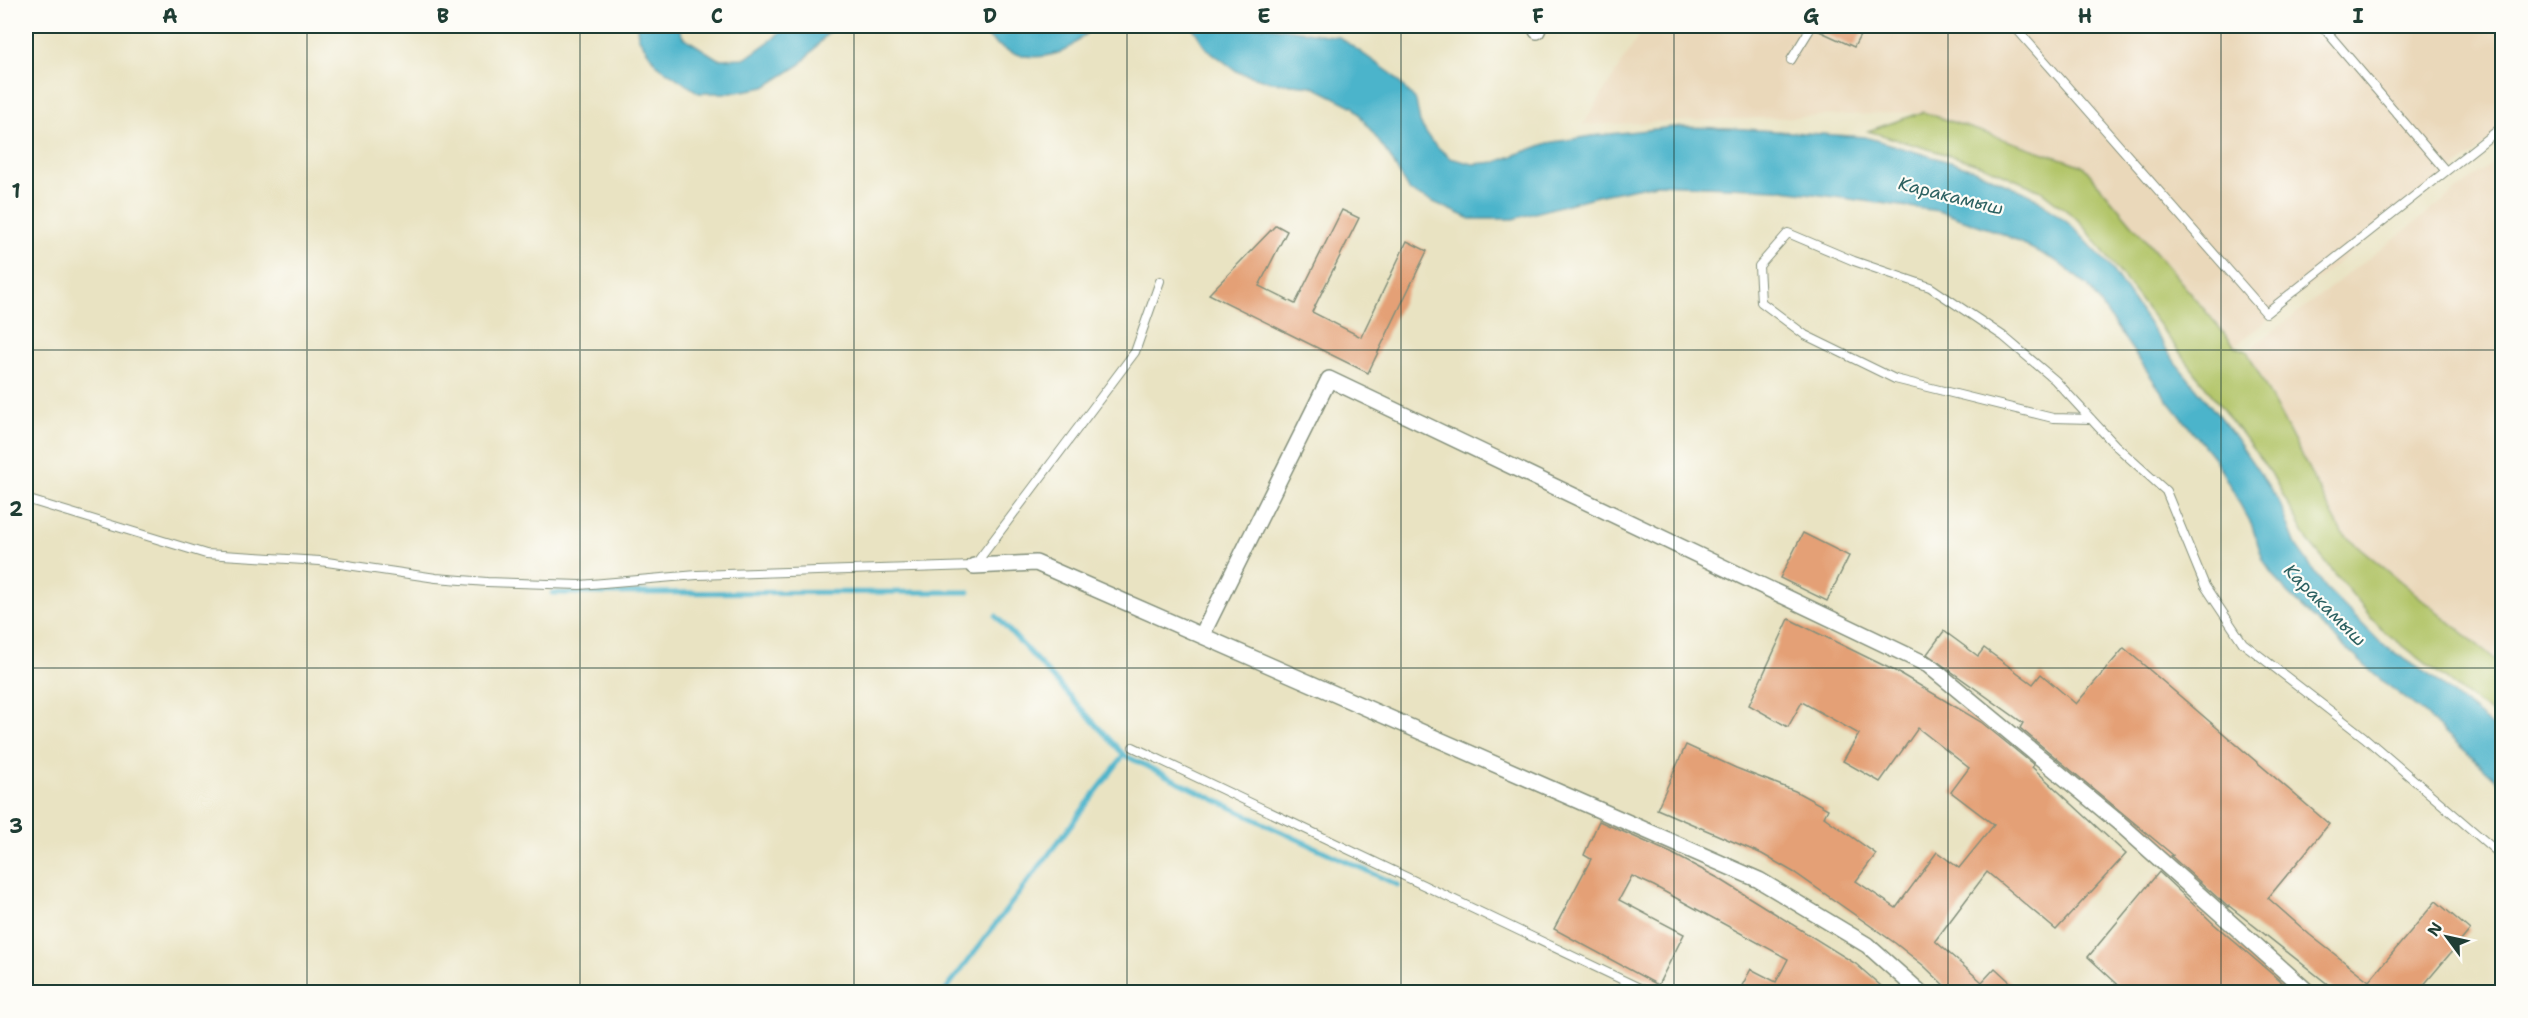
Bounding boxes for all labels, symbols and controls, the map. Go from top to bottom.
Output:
text: A [162,3,178,29]
text: B [437,3,449,29]
text: C [711,3,723,29]
text: D [983,3,997,29]
text: E [1257,3,1271,29]
text: F [1532,3,1544,29]
text: G [1803,3,1819,29]
text: H [2078,3,2092,29]
text: I [2352,3,2364,29]
water label: Каракамыш [1896,171,2006,221]
text: 1 [11,178,21,204]
text: 2 [9,496,23,522]
water label: Каракамыш [2278,558,2372,652]
text: 3 [9,813,23,839]
north arrow [2417,907,2477,967]
text: N [2423,918,2447,940]

